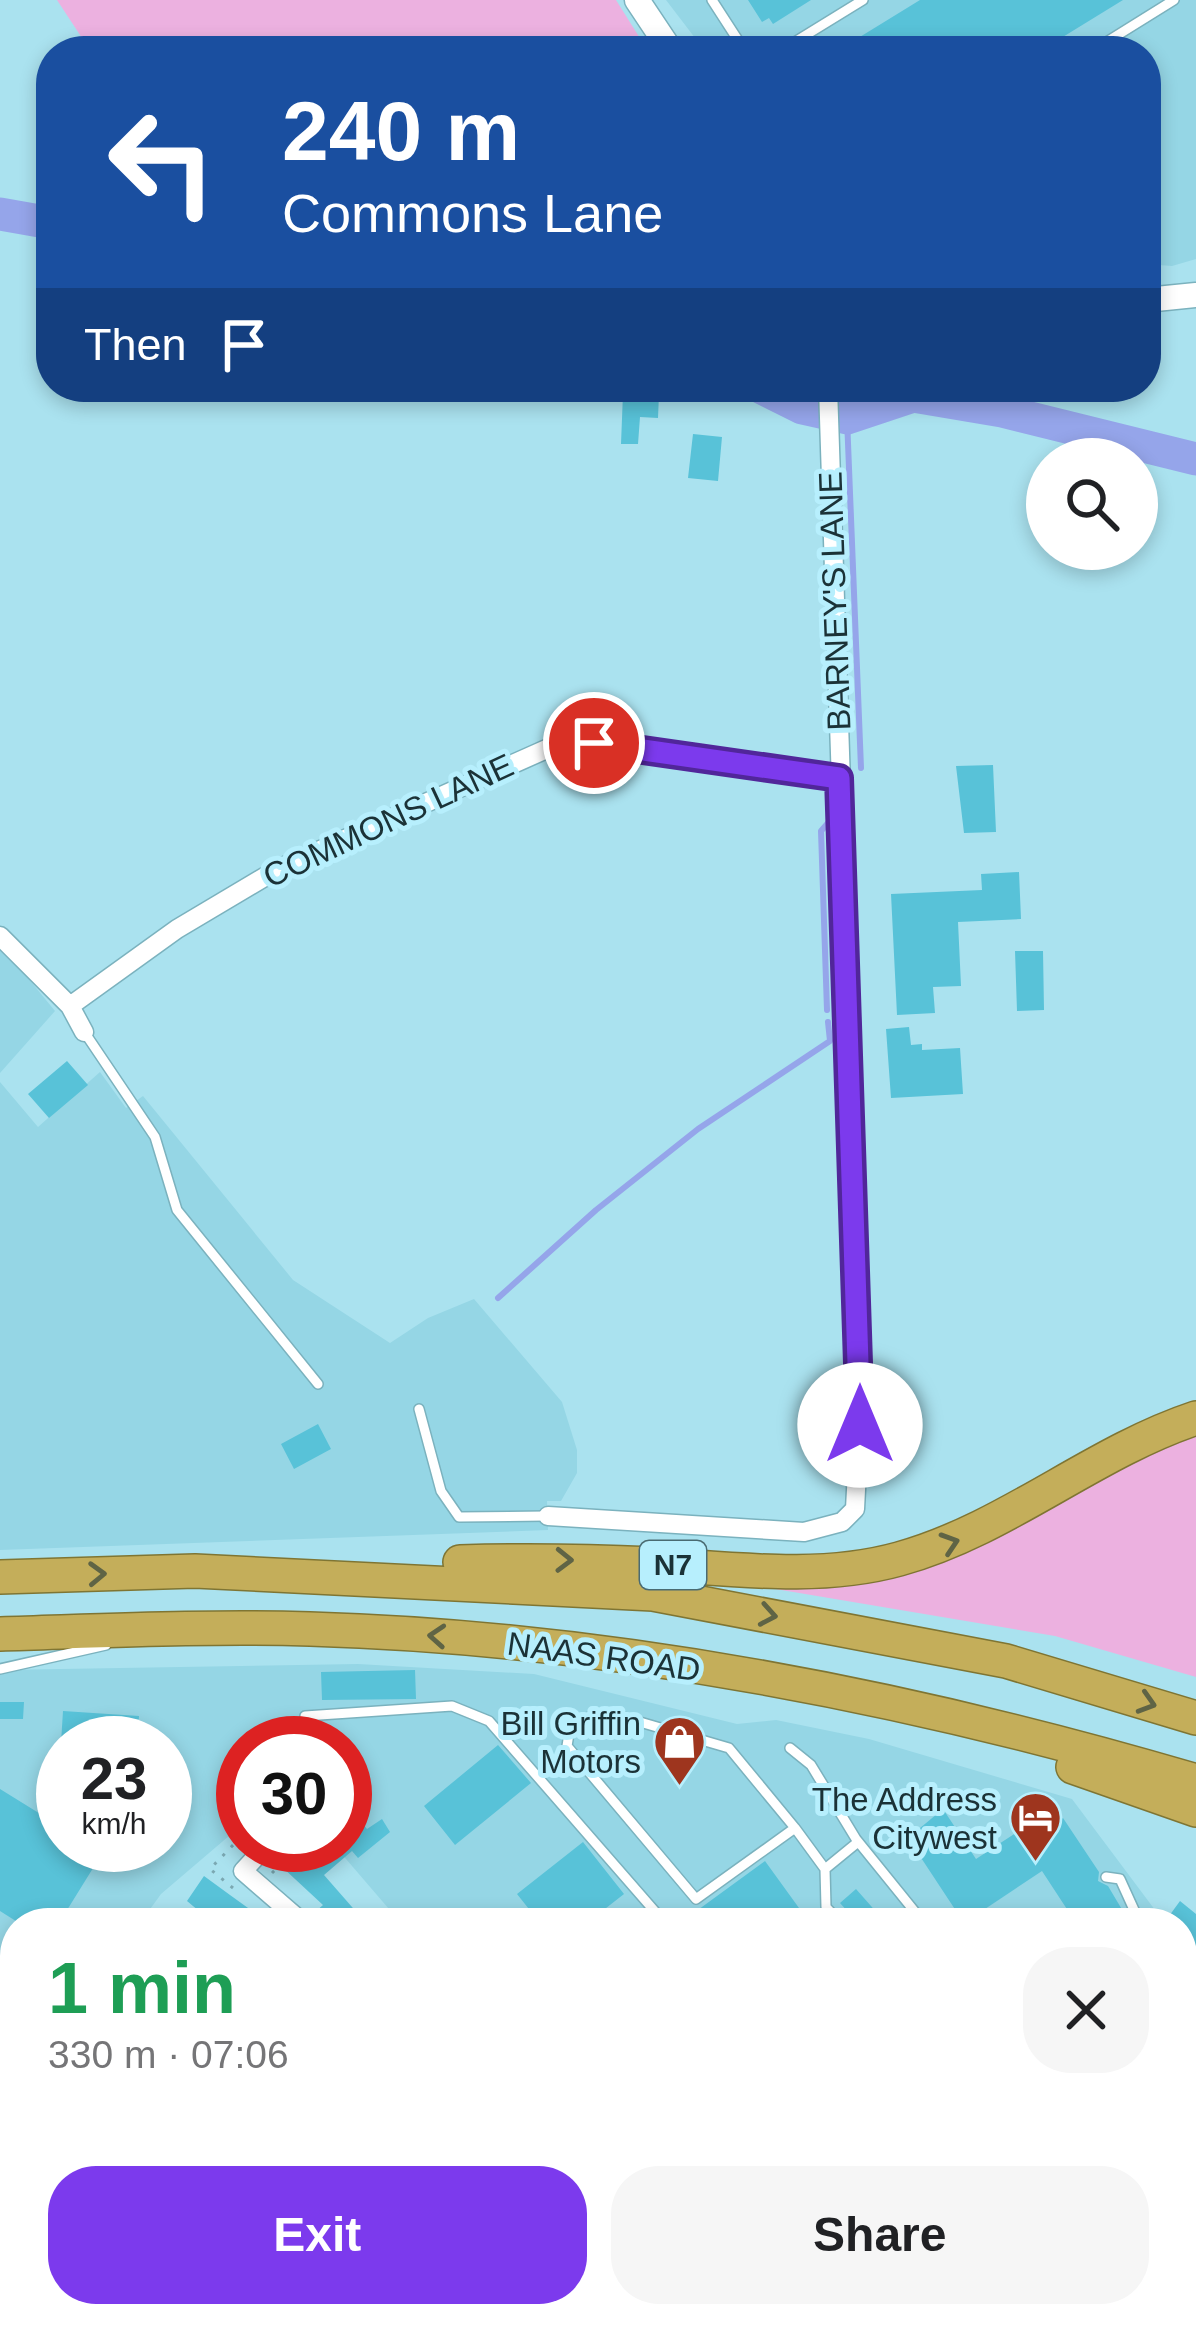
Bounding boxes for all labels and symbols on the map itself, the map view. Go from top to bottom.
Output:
street label: BARNEY'S LANE [811,471,858,731]
pin [543,692,645,794]
street label: COMMONS LANE [257,746,519,895]
position arrow [797,1362,923,1488]
one-way arrow [939,1532,960,1557]
road number: N7 [640,1541,706,1589]
one-way arrow [556,1547,574,1573]
one-way arrow [88,1561,107,1587]
one-way arrow [757,1601,777,1626]
one-way arrow [427,1623,446,1649]
street label: NAAS ROAD [505,1625,703,1688]
one-way arrow [1136,1689,1157,1714]
place label: Bill Griffin Motors [500,1705,641,1780]
shop icon: Bill Griffin Motors [652,1714,708,1788]
speed limit sign: 30 [216,1716,372,1872]
place label: The Address Citywest [812,1781,997,1856]
hotel icon: The Address Citywest [1008,1790,1064,1864]

